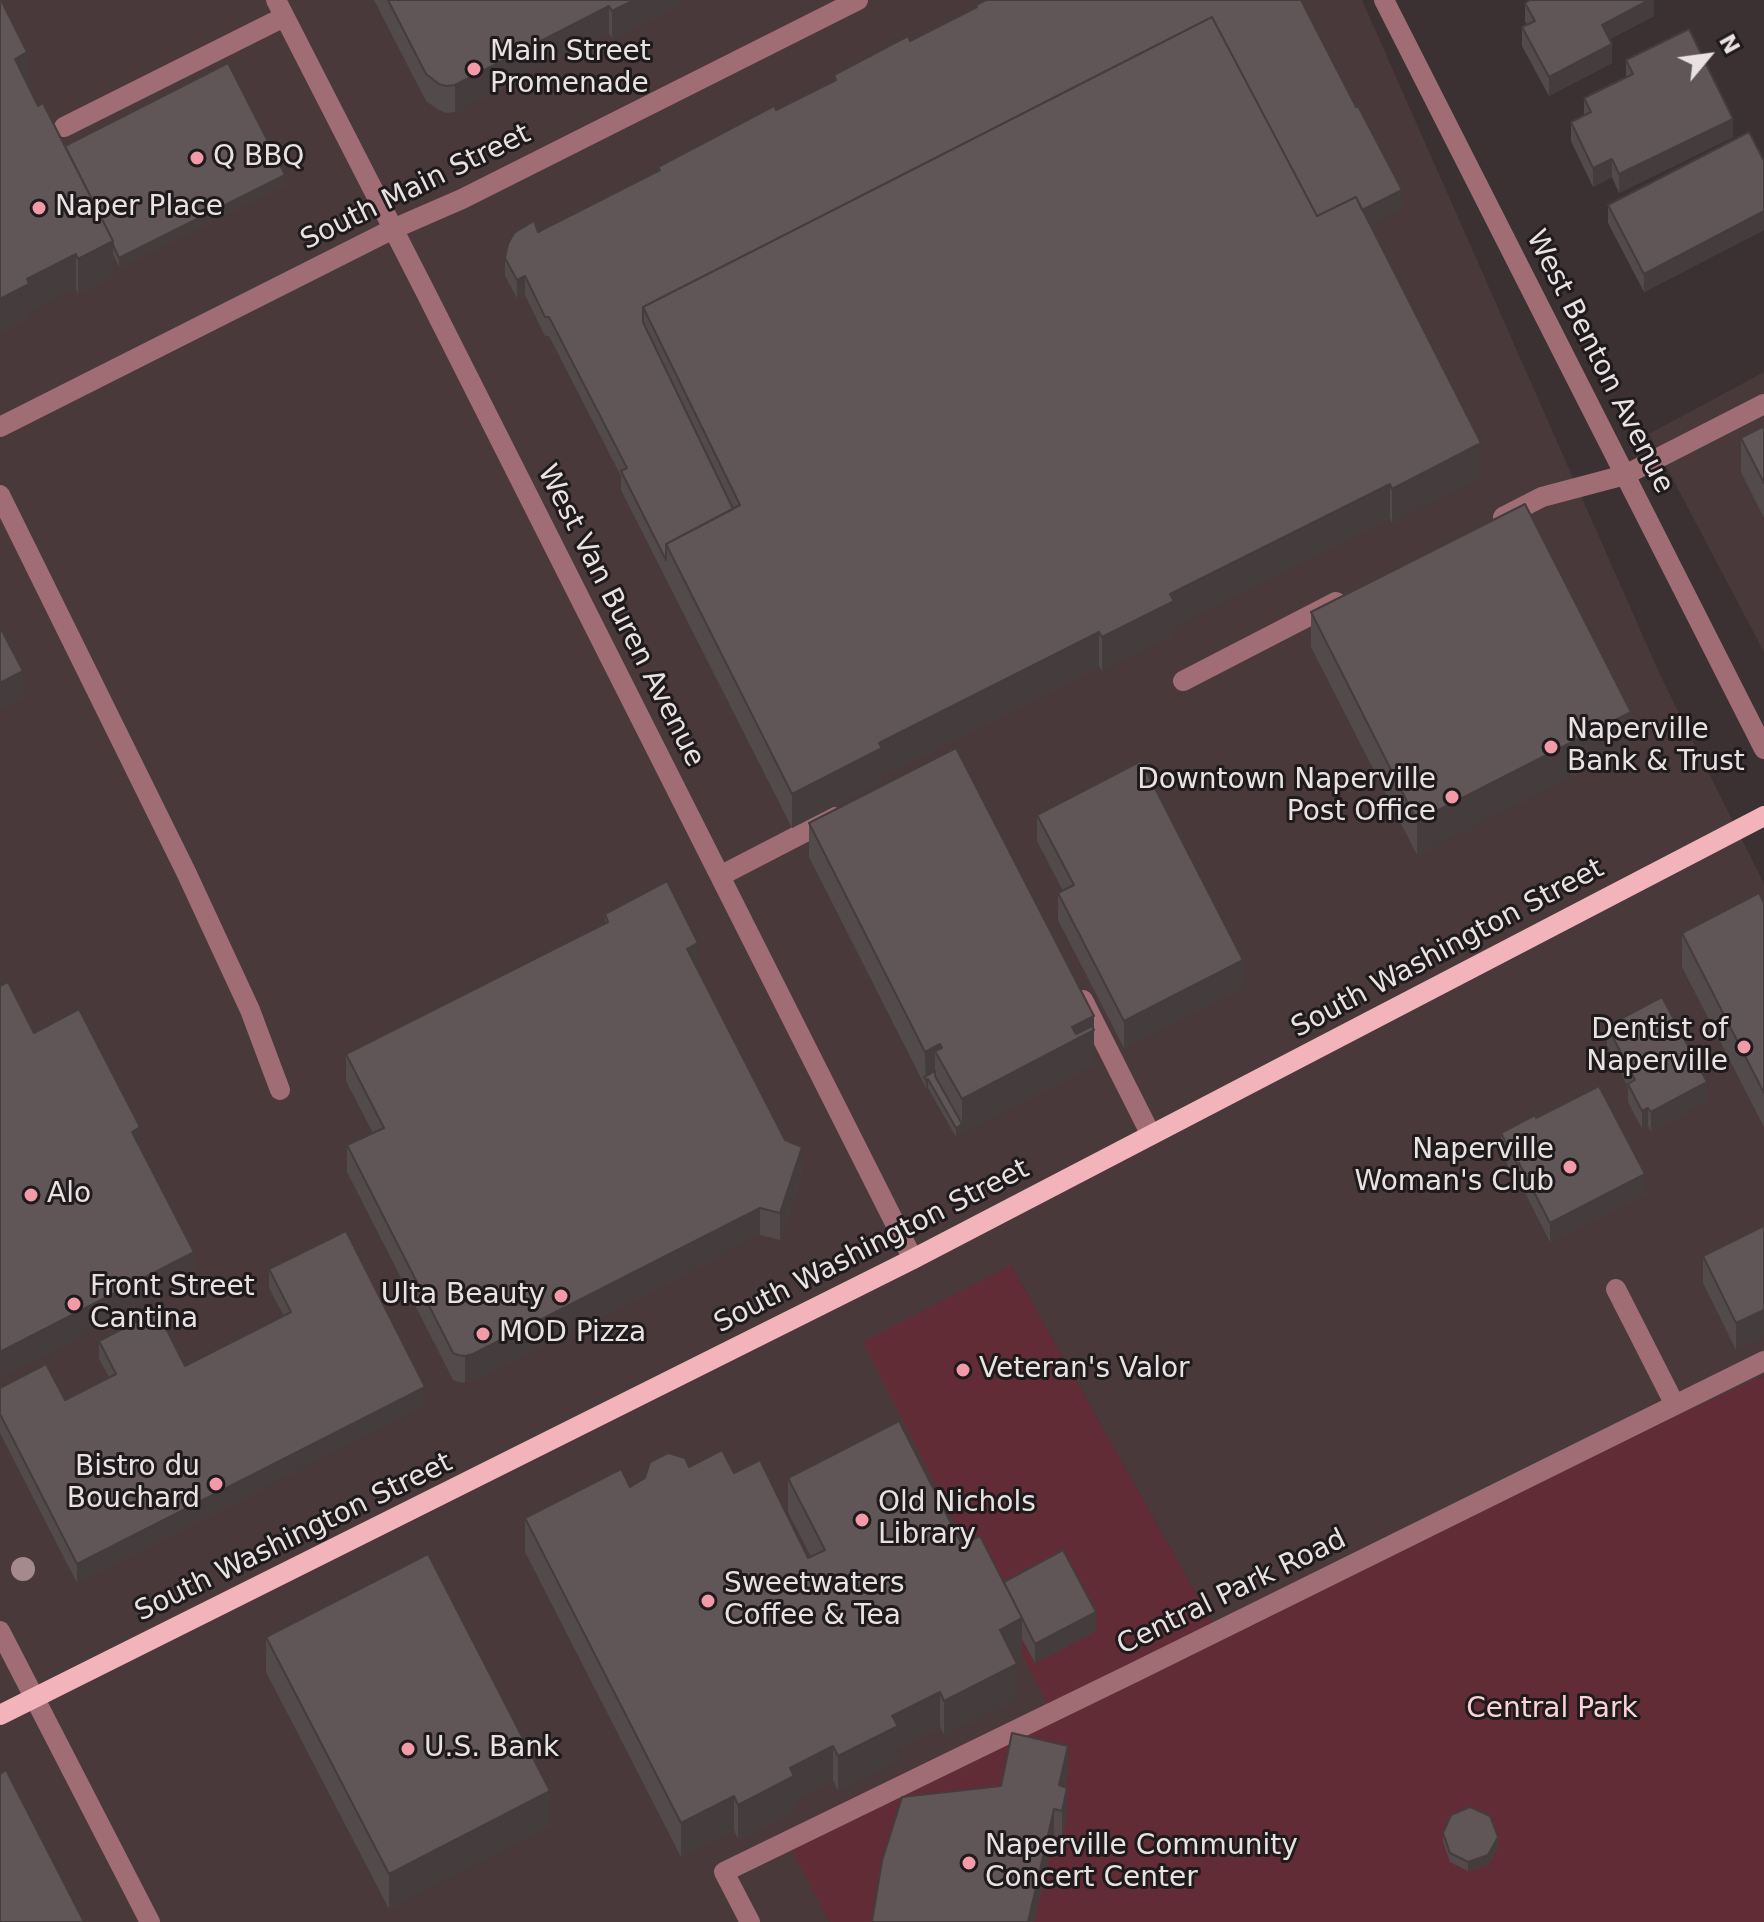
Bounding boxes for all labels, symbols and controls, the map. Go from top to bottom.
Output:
north arrow [1668,16,1748,96]
text: N [1714,30,1745,58]
place label: Main Street Promenade [490,36,651,102]
marker: Main Street Promenade [465,60,483,78]
street label: South Main Street [296,118,536,258]
place label: Q BBQ [213,141,304,175]
marker: Q BBQ [188,149,206,167]
place label: Naper Place [55,191,223,225]
marker: Naper Place [30,199,48,217]
street label: West Benton Avenue [1518,225,1680,499]
street label: West Van Buren Avenue [529,459,711,773]
place label: Naperville Bank & Trust [1567,714,1745,780]
marker: Naperville Bank & Trust [1542,738,1560,756]
place label: Downtown Naperville Post Office [1137,764,1436,830]
marker: Downtown Naperville Post Office [1443,788,1461,806]
street label: South Washington Street [1286,852,1610,1046]
place label: Dentist of Naperville [1586,1014,1728,1080]
marker: Dentist of Naperville [1735,1038,1753,1056]
place label: Naperville Woman's Club [1355,1134,1554,1200]
street label: South Washington Street [709,1153,1035,1341]
marker: Naperville Woman's Club [1561,1158,1579,1176]
place label: Alo [47,1178,91,1212]
marker: Alo [22,1186,40,1204]
place label: Front Street Cantina [90,1271,255,1337]
place label: Ulta Beauty [381,1279,545,1313]
marker: Ulta Beauty [552,1287,570,1305]
marker: Front Street Cantina [65,1295,83,1313]
place label: MOD Pizza [499,1317,646,1351]
marker: MOD Pizza [474,1325,492,1343]
place label: Veteran's Valor [979,1353,1190,1387]
marker: Veteran's Valor [954,1361,972,1379]
street label: South Washington Street [130,1446,458,1630]
place label: Bistro du Bouchard [67,1451,200,1517]
marker: Bistro du Bouchard [207,1475,225,1493]
place label: Old Nichols Library [878,1487,1036,1553]
marker: Old Nichols Library [853,1511,871,1529]
street label: Central Park Road [1112,1523,1352,1663]
place label: Sweetwaters Coffee & Tea [724,1568,904,1634]
marker: Sweetwaters Coffee & Tea [699,1592,717,1610]
park label: Central Park [1466,1693,1638,1727]
place label: U.S. Bank [424,1732,559,1766]
marker: U.S. Bank [399,1740,417,1758]
place label: Naperville Community Concert Center [985,1830,1298,1896]
marker: Naperville Community Concert Center [960,1854,978,1872]

